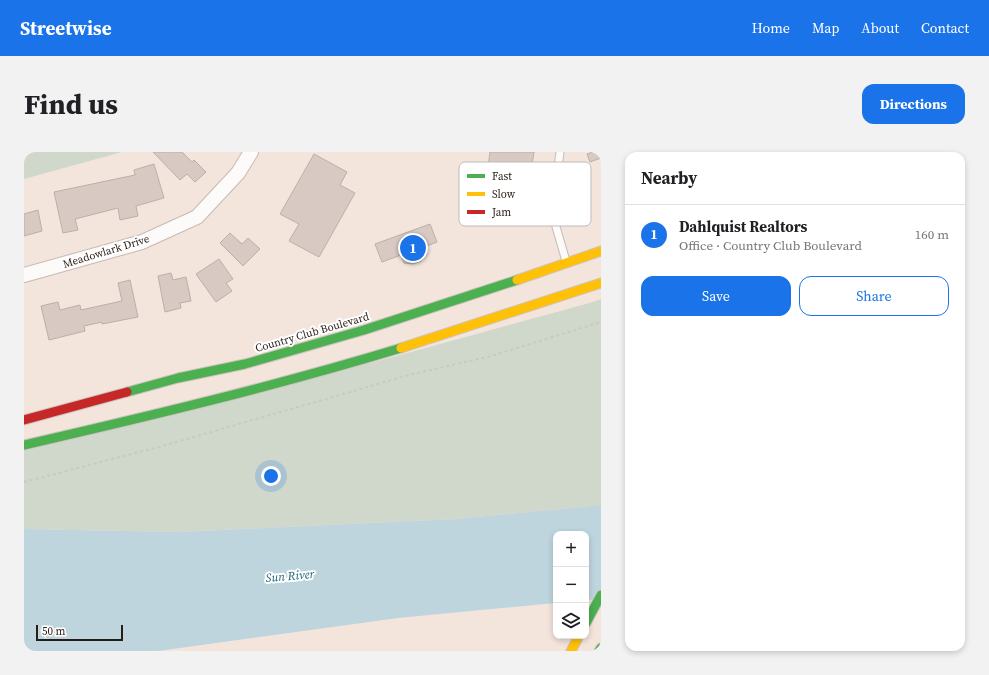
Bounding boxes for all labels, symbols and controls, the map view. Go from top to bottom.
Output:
text: Streetwise [20,15,112,41]
text: Home [752,18,790,38]
text: Map [812,18,839,38]
text: About [861,18,899,38]
text: Contact [921,18,969,38]
button: Directions [862,84,965,124]
text: Find us [24,85,118,123]
legend [459,162,591,226]
text: Nearby [641,166,697,190]
text: Fast [492,169,512,184]
text: Slow [492,187,516,202]
text: Jam [491,205,511,220]
text: Dahlquist Realtors [679,216,807,237]
text: 1 [650,226,658,243]
text: 160 m [915,226,949,243]
street label: Meadowlark Drive [61,231,152,272]
pin: 1 [400,233,426,263]
text: Office · Country Club Boulevard [679,237,862,254]
button: Save [641,276,791,316]
button: Share [799,276,949,316]
street label: Country Club Boulevard [254,309,371,356]
your location [261,466,281,486]
map controls [553,531,589,639]
button: + [553,531,589,567]
water label: Sun River [265,566,316,586]
button: − [553,567,589,603]
button: layers [553,603,589,639]
scale bar [36,623,123,642]
text: 50 m [42,624,65,639]

